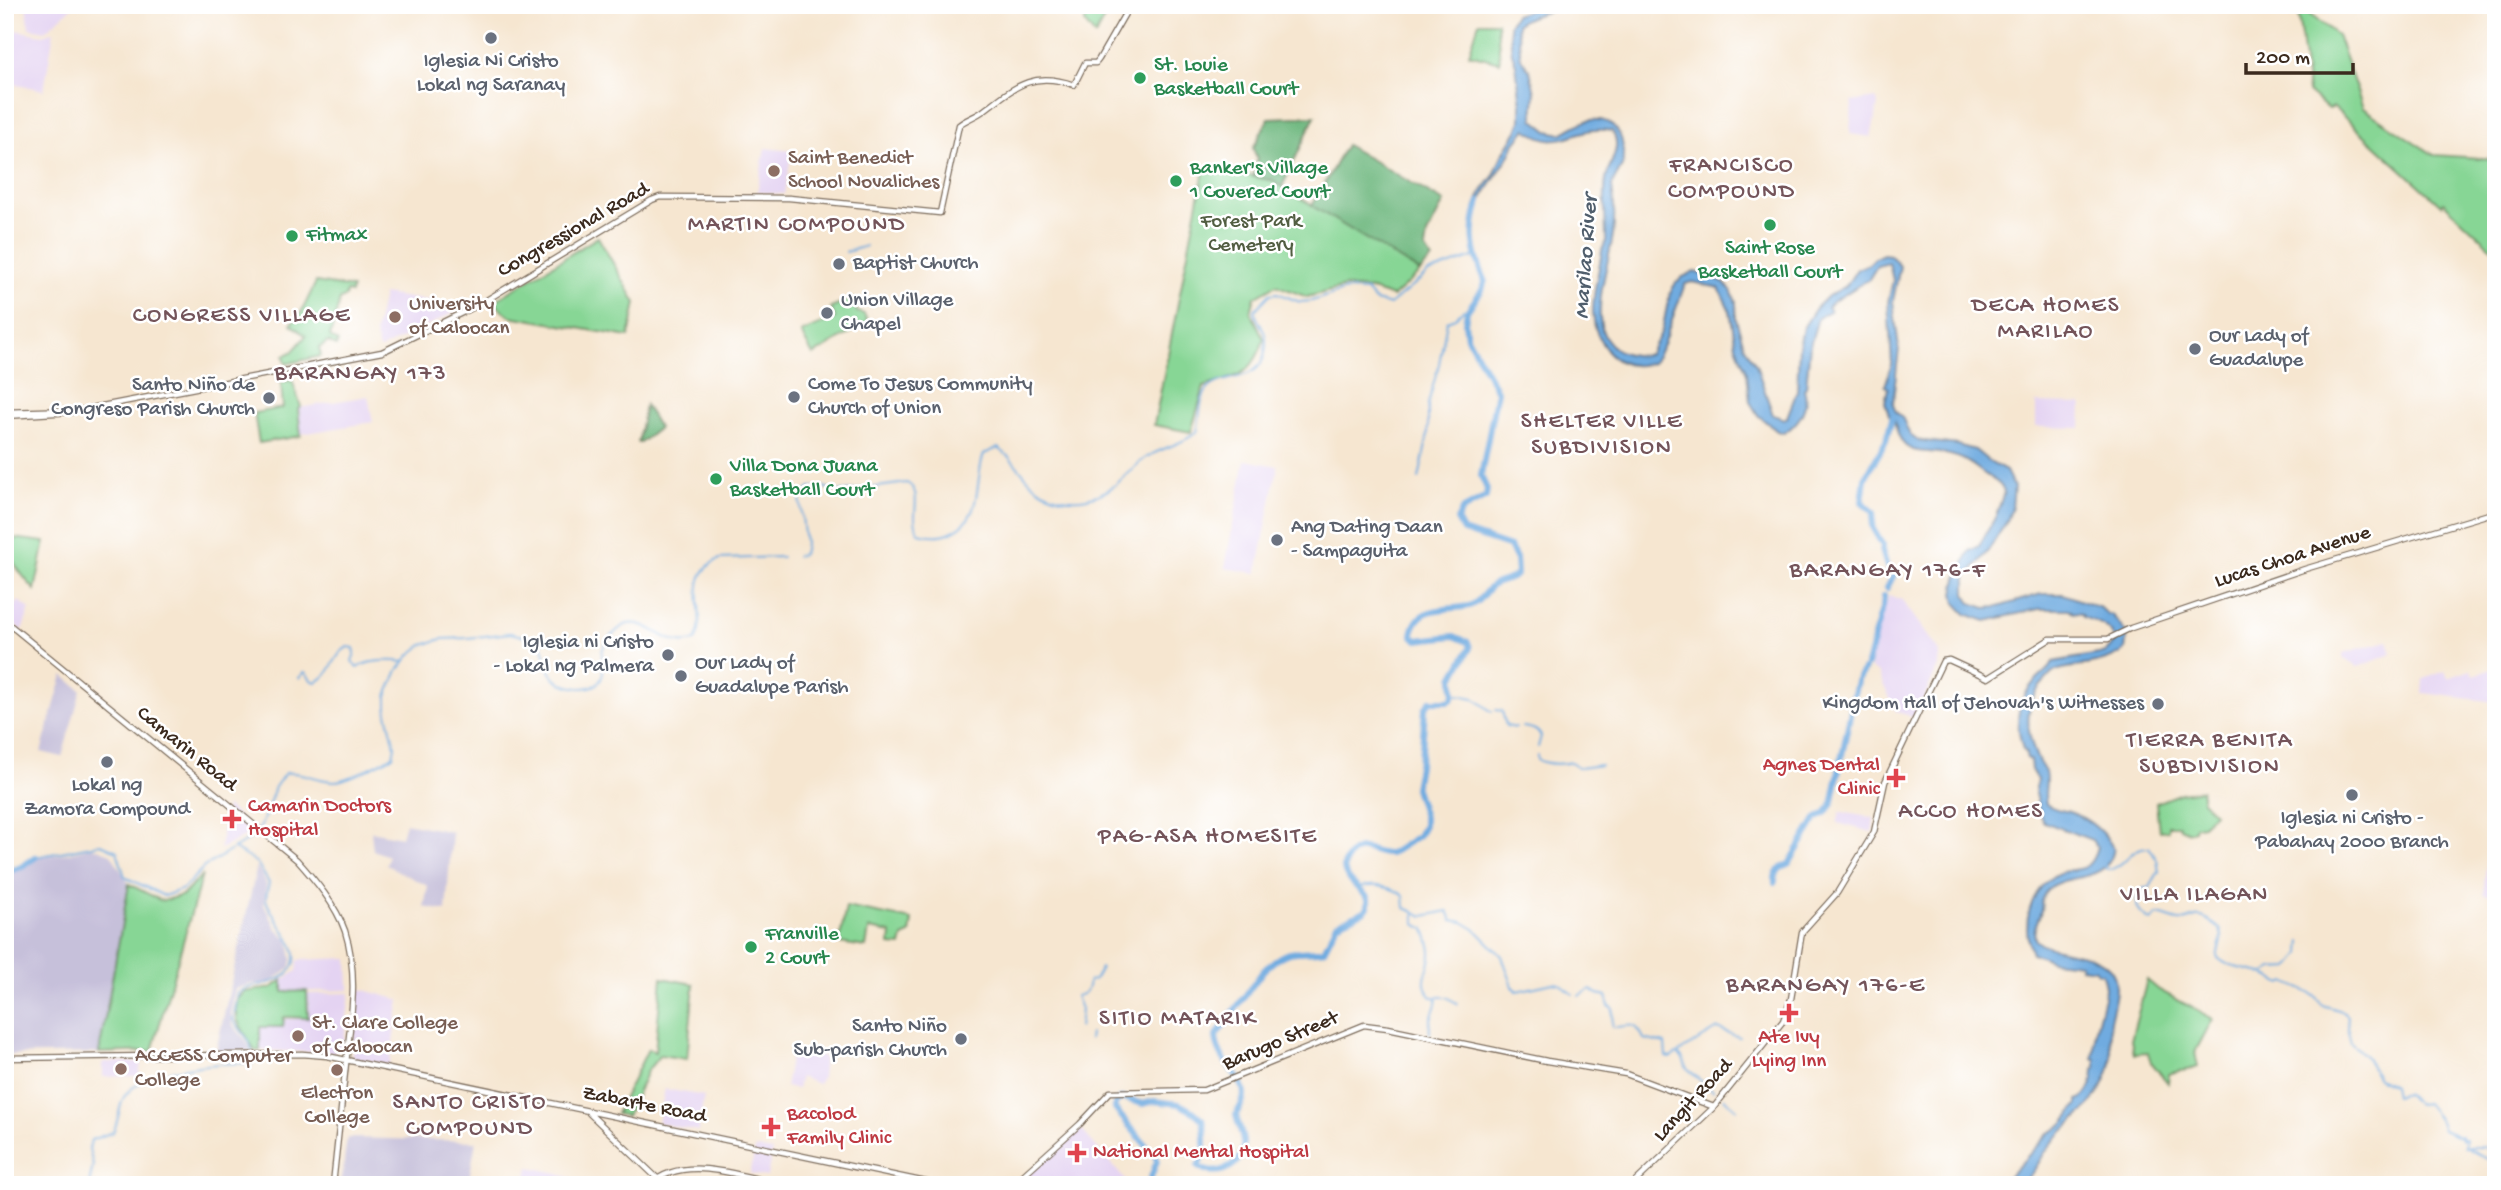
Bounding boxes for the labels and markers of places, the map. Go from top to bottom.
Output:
marker: Iglesia Ni Cristo Lokal ng Saranay [483,30,499,46]
place label: Iglesia Ni Cristo Lokal ng Saranay [417,50,565,99]
place label: St. Louie Basketball Court [1153,54,1300,103]
marker: St. Louie Basketball Court [1132,70,1148,86]
place label: Saint Benedict School Novaliches [788,147,941,196]
place label: Banker's Village 1 Covered Court [1189,157,1332,206]
marker: Saint Benedict School Novaliches [766,163,782,179]
marker: Banker's Village 1 Covered Court [1168,173,1184,189]
marker: Saint Rose Basketball Court [1762,217,1778,233]
place label: Fitmax [305,224,368,249]
marker: Fitmax [284,228,300,244]
place label: Saint Rose Basketball Court [1697,237,1844,286]
place label: Baptist Church [852,252,979,277]
marker: Baptist Church [831,256,847,272]
place label: Union Village Chapel [841,289,955,338]
place label: University of Caloocan [409,293,510,342]
marker: Union Village Chapel [819,305,835,321]
marker: University of Caloocan [387,309,403,325]
place label: Our Lady of Guadalupe [2209,325,2310,374]
marker: Our Lady of Guadalupe [2187,341,2203,357]
place label: Come To Jesus Community Church of Union [808,373,1033,422]
place label: Santo Niño de Congreso Parish Church [51,374,256,423]
marker: Come To Jesus Community Church of Union [786,389,802,405]
marker: Santo Niño de Congreso Parish Church [261,390,277,406]
place label: Villa Dona Juana Basketball Court [729,455,879,504]
marker: Villa Dona Juana Basketball Court [708,471,724,487]
place label: Ang Dating Daan - Sampaguita [1291,516,1443,565]
marker: Ang Dating Daan - Sampaguita [1269,532,1285,548]
place label: Iglesia ni Cristo - Lokal ng Palmera [494,631,655,680]
marker: Iglesia ni Cristo - Lokal ng Palmera [660,647,676,663]
place label: Our Lady of Guadalupe Parish [695,652,849,701]
marker: Our Lady of Guadalupe Parish [673,668,689,684]
place label: Kingdom Hall of Jehovah's Witnesses [1822,692,2145,717]
marker: Kingdom Hall of Jehovah's Witnesses [2150,696,2166,712]
marker: Lokal ng Zamora Compound [99,754,115,770]
place label: Agnes Dental Clinic [1763,754,1881,803]
marker: Agnes Dental Clinic [1886,768,1906,788]
place label: Lokal ng Zamora Compound [24,774,192,823]
marker: Iglesia ni Cristo - Pabahay 2000 Branch [2344,787,2360,803]
place label: Camarin Doctors Hospital [248,795,392,844]
place label: Iglesia ni Cristo - Pabahay 2000 Branch [2254,807,2449,856]
marker: Camarin Doctors Hospital [222,809,242,829]
place label: Franville 2 Court [764,923,840,972]
marker: Franville 2 Court [743,939,759,955]
marker: Ate Ivy Lying Inn [1779,1003,1799,1023]
place label: St. Clare College of Caloocan [312,1012,459,1061]
place label: Santo Niño Sub-parish Church [793,1015,947,1064]
place label: Ate Ivy Lying Inn [1752,1026,1826,1075]
marker: St. Clare College of Caloocan [290,1028,306,1044]
marker: Santo Niño Sub-parish Church [953,1031,969,1047]
place label: ACCESS Computer College [135,1045,293,1094]
marker: ACCESS Computer College [113,1061,129,1077]
marker: Electron College [329,1062,345,1078]
place label: Electron College [301,1082,373,1131]
place label: Bacolod Family Clinic [786,1103,892,1152]
marker: Bacolod Family Clinic [761,1117,781,1137]
place label: National Mental Hospital [1093,1141,1309,1166]
marker: National Mental Hospital [1067,1143,1087,1163]

